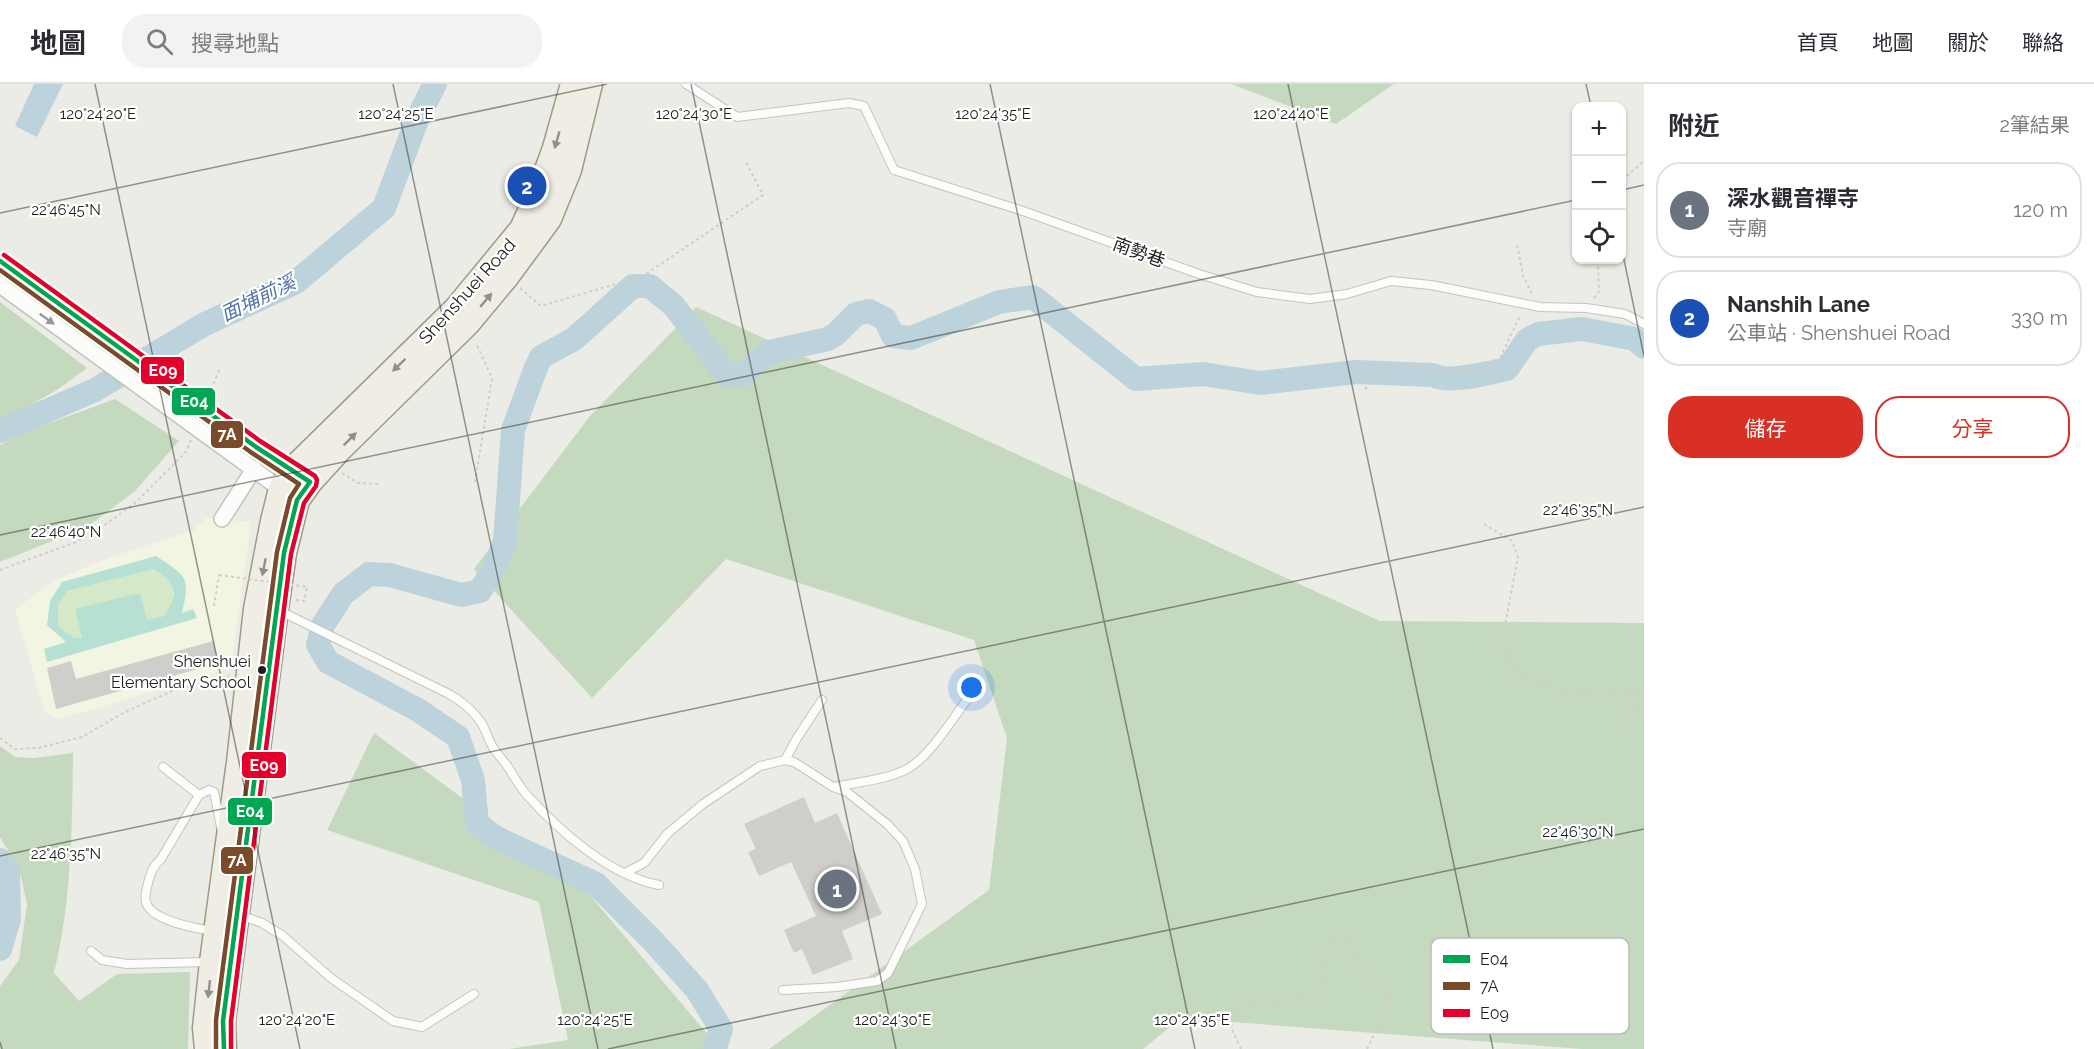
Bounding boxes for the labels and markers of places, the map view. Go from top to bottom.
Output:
pin: 2 [508,164,546,208]
place label: Shenshuei Elementary School [111,652,252,692]
marker: Shenshuei Elementary School [256,664,268,676]
pin: 1 [818,866,856,912]

